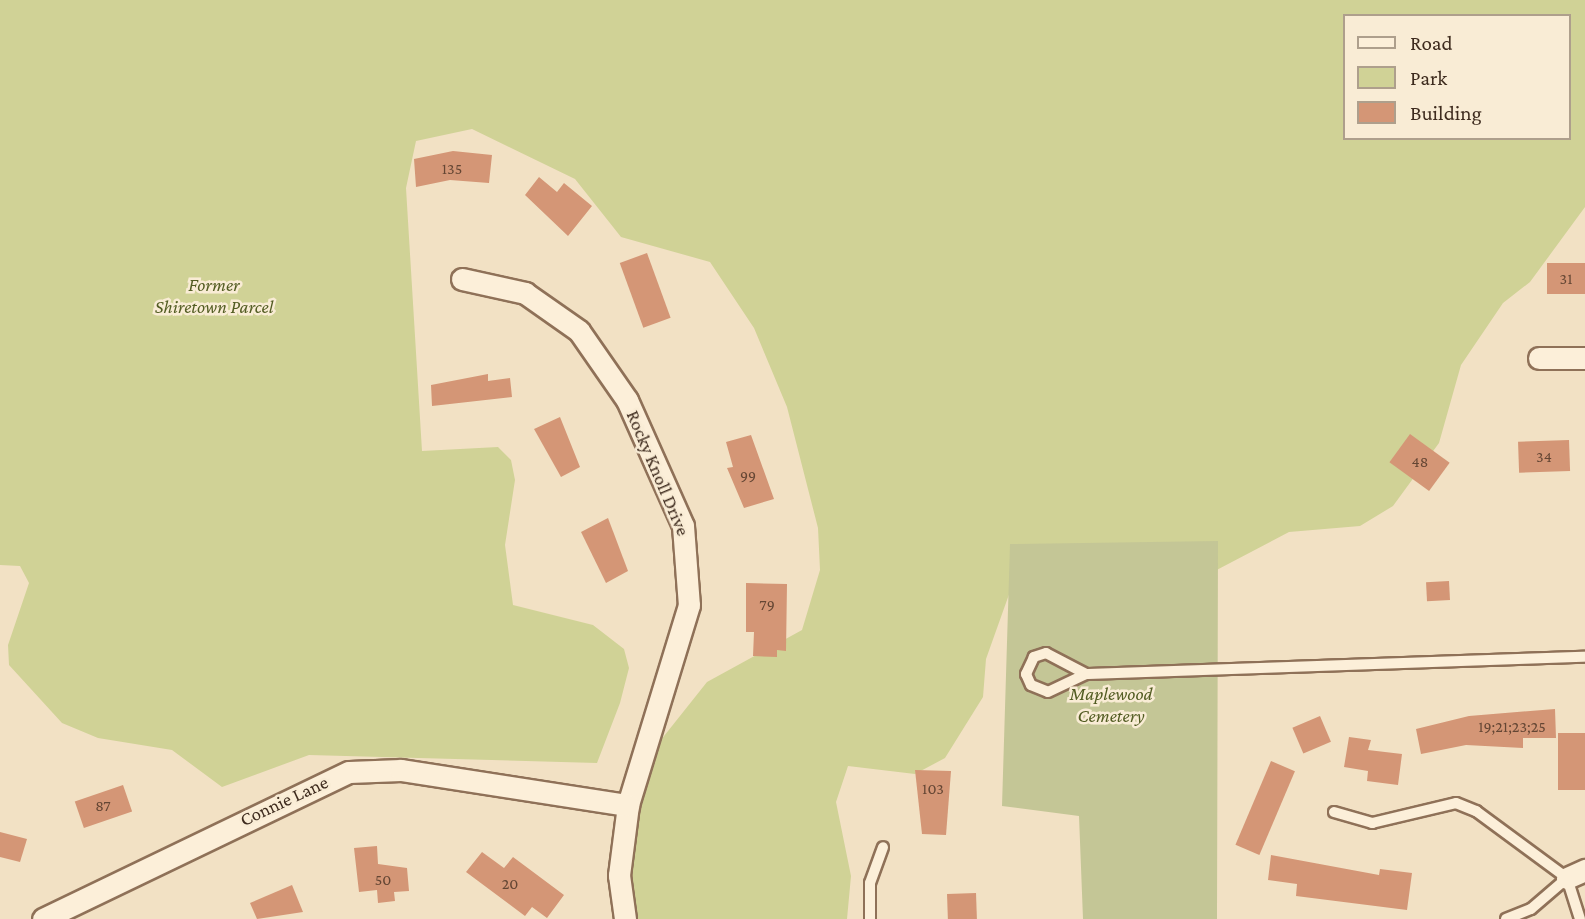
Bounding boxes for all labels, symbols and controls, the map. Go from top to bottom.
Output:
legend [1344,14,1571,140]
text: Road [1410,31,1453,55]
text: Park [1410,66,1447,90]
text: Building [1410,101,1482,125]
house number: 135 [442,159,462,179]
house number: 31 [1560,269,1572,289]
park label: Former Shiretown Parcel [155,274,273,318]
street label: Rocky Knoll Drive [621,407,695,539]
house number: 34 [1536,447,1552,467]
house number: 48 [1412,452,1428,472]
house number: 99 [740,466,756,486]
house number: 79 [759,595,775,615]
park label: Maplewood Cemetery [1070,683,1152,727]
house number: 19;21;23;25 [1478,717,1546,737]
street label: Connie Lane [236,771,332,831]
house number: 103 [922,779,944,799]
house number: 87 [95,796,111,816]
house number: 50 [375,870,391,890]
house number: 20 [502,874,518,894]

